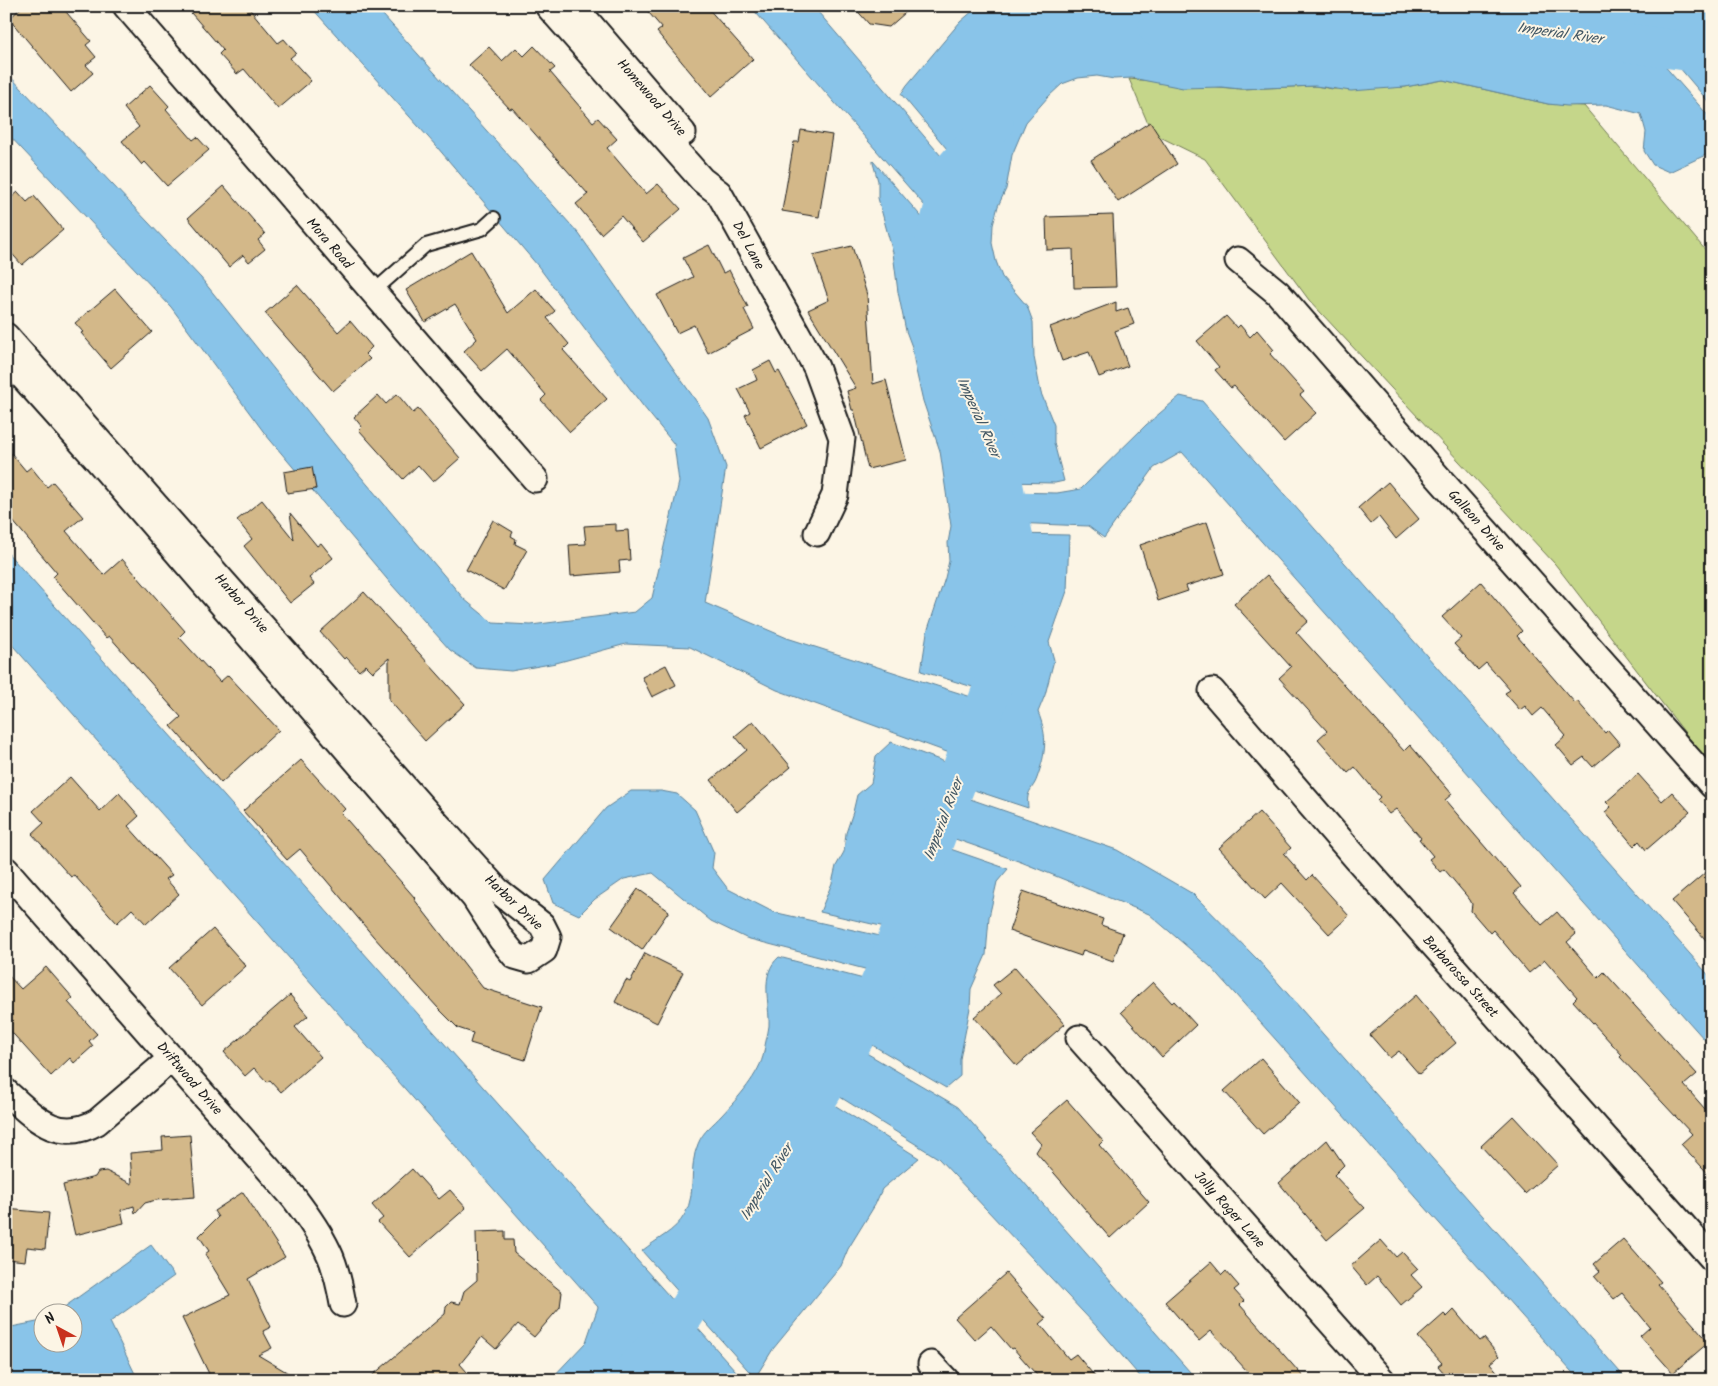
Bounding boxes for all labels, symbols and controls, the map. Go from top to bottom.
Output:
water label: Imperial River [1516,16,1607,52]
street label: Homewood Drive [611,54,692,142]
street label: Mora Road [301,213,359,275]
street label: Del Lane [726,217,770,274]
water label: Imperial River [950,373,1008,464]
street label: Galleon Drive [1442,485,1511,557]
street label: Harbor Drive [209,569,274,639]
water label: Imperial River [917,772,972,864]
street label: Harbor Drive [479,870,548,936]
street label: Barbarossa Street [1417,930,1504,1023]
street label: Driftwood Drive [151,1037,228,1121]
water label: Imperial River [734,1137,801,1225]
street label: Jolly Roger Lane [1188,1166,1271,1254]
north arrow [32,1304,82,1354]
text: N [40,1307,61,1330]

